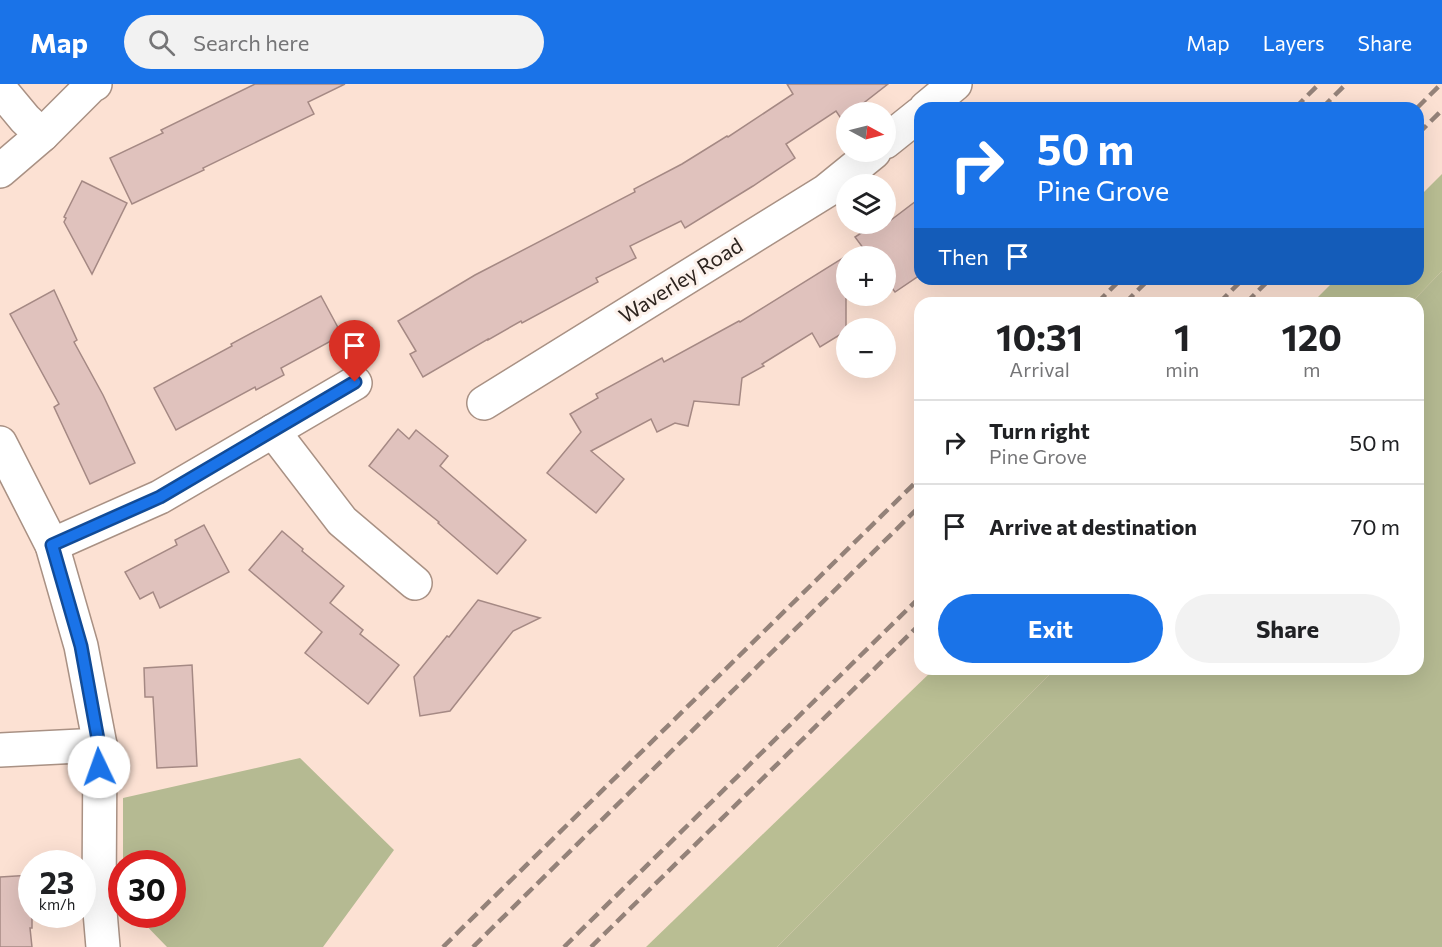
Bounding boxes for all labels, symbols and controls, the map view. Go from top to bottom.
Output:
search box [124,15,544,69]
text: Map [30,25,88,59]
icon: search [145,26,178,59]
text: Search here [193,29,309,56]
text: Map [1186,30,1230,55]
text: Layers [1263,30,1325,55]
text: Share [1358,30,1412,55]
north arrow [836,102,896,162]
map controls [836,102,896,378]
text: 50 m [1037,122,1134,174]
icon: right [938,126,1016,204]
button: layers [836,174,896,234]
text: Pine Grove [1037,174,1169,207]
street label: Waverley Road [614,232,747,328]
icon: arrive [1001,240,1034,273]
text: Then [938,243,989,270]
button: + [836,246,896,306]
text: 10:31 [996,314,1083,358]
text: 1 [1174,314,1190,358]
text: 120 [1281,314,1342,358]
button: − [836,318,896,378]
pin [329,320,380,382]
icon: arrive [338,329,371,362]
text: Arrival [1009,357,1070,381]
text: min [1165,357,1199,381]
text: m [1303,357,1320,381]
text: Turn right [989,417,1090,444]
icon: right [938,426,971,459]
text: 50 m [1350,429,1400,456]
text: Pine Grove [989,444,1087,468]
icon: arrive [938,510,971,543]
text: Arrive at destination [989,513,1197,540]
text: 70 m [1351,513,1400,540]
button: Exit [938,594,1163,663]
button: Share [1175,594,1400,663]
position arrow [67,735,131,799]
speed limit sign: 30 [108,850,186,928]
text: 23 [40,863,74,900]
text: km/h [39,895,75,913]

